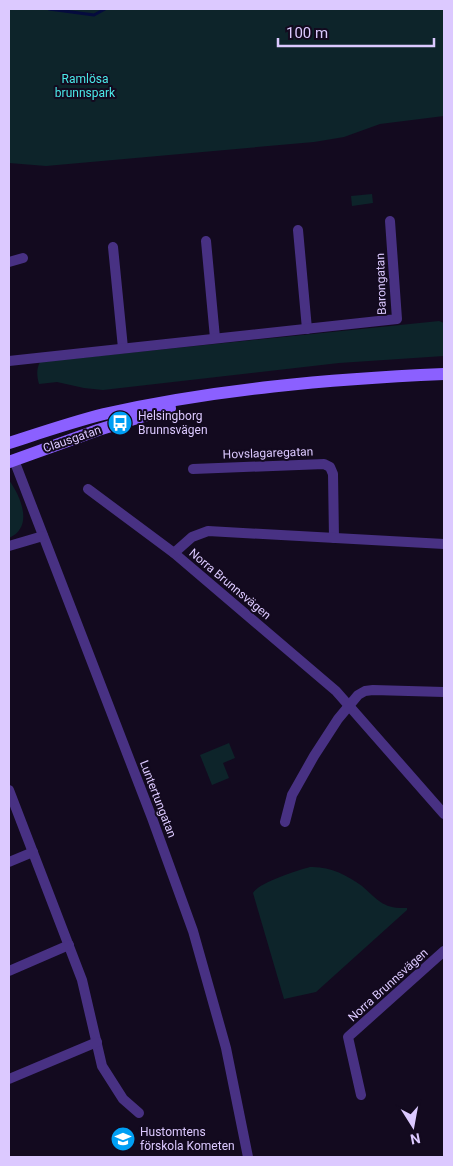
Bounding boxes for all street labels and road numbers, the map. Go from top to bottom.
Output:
street label: Barongatan [373,253,389,315]
street label: Clausgatan [41,423,103,455]
street label: Hovslagaregatan [222,444,314,462]
street label: Norra Brunnsvägen [186,546,274,622]
street label: Luntertungatan [137,758,179,840]
street label: Norra Brunnsvägen [345,946,431,1024]

